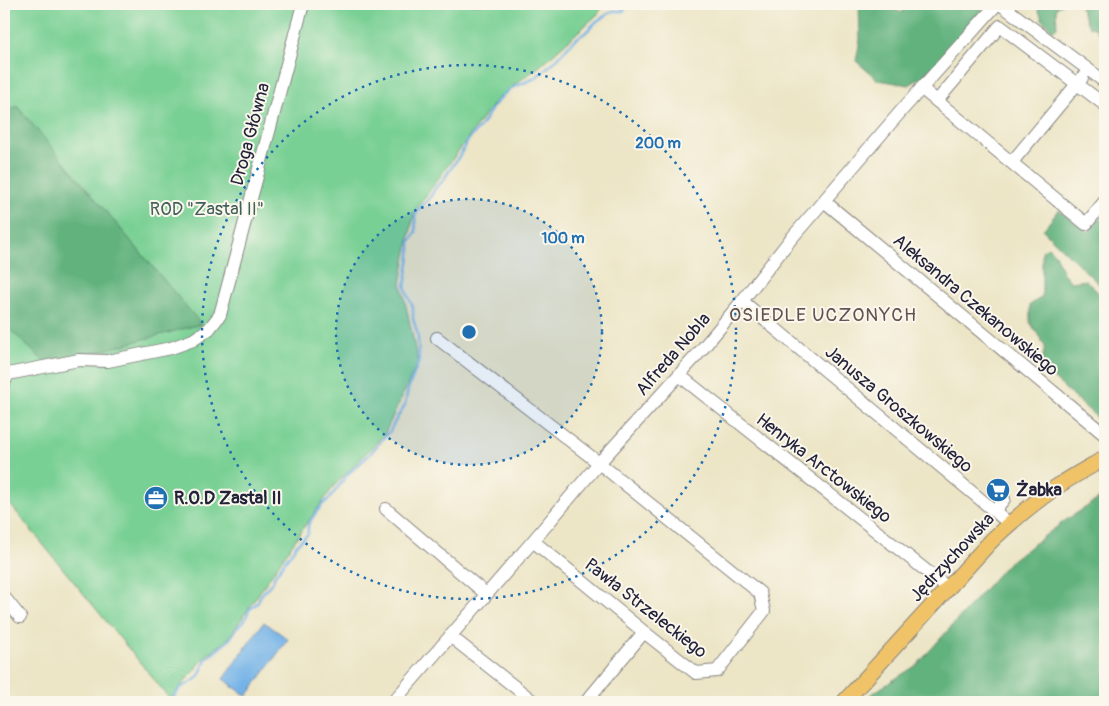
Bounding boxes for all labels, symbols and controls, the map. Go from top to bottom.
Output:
street label: Droga Główna [226,80,275,188]
text: 200 m [635,134,681,153]
park label: ROD "Zastal II" [150,198,264,221]
text: 100 m [542,229,584,248]
street label: Aleksandra Czekanowskiego [888,229,1063,382]
district label: OSIEDLE UCZONYCH [729,303,917,327]
street label: Alfreda Nobla [631,308,716,401]
centre of rings [460,323,478,341]
street label: Janusza Groszkowskiego [820,341,978,478]
street label: Henryka Arctowskiego [751,408,896,529]
supermarket icon: Żabka [985,477,1011,503]
place label: Żabka [1016,479,1063,502]
office icon: R.O.D Zastal II [143,485,169,511]
place label: R.O.D Zastal II [174,487,282,510]
street label: Jędrzychowska [905,508,1000,607]
street label: Pawła Strzeleckiego [580,553,712,664]

